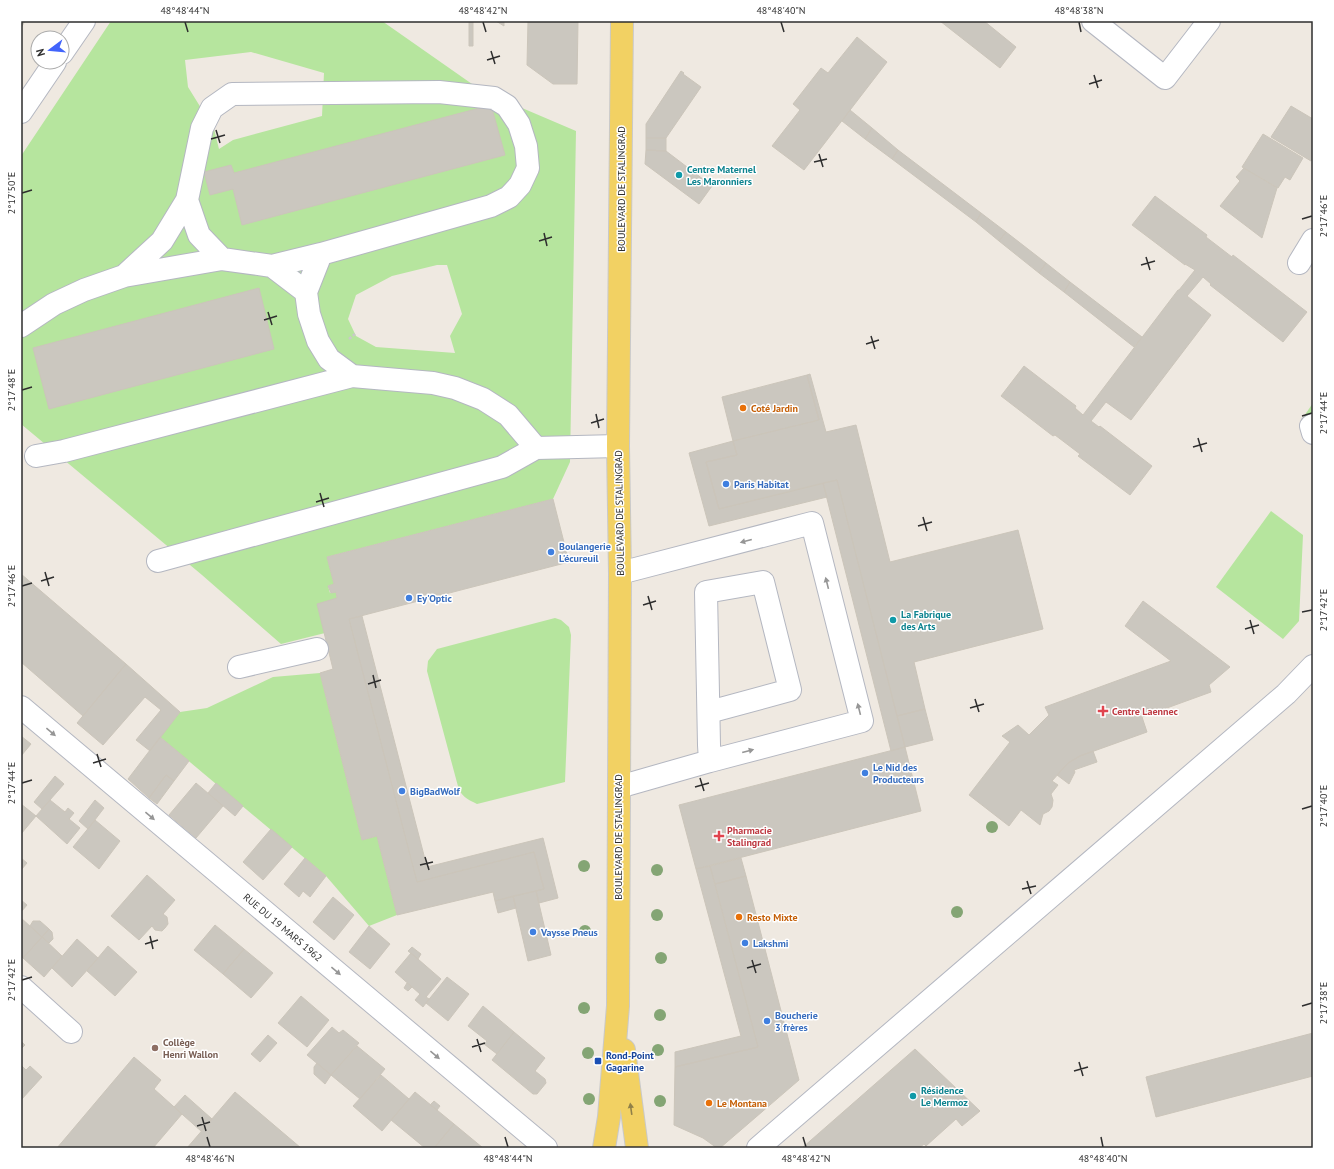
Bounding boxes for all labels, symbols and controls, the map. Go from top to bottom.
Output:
text: 48°48'44"N [160,4,210,17]
text: 48°48'42"N [458,4,508,17]
text: 48°48'40"N [756,4,806,17]
text: 48°48'38"N [1054,4,1104,17]
north arrow [30,30,70,70]
text: N [33,47,48,58]
street label: BOULEVARD DE STALINGRAD [615,126,628,252]
place label: Centre Maternel Les Maronniers [687,163,756,188]
marker: Centre Maternel Les Maronniers [674,170,684,180]
text: 2°17'50"E [5,172,18,214]
text: 2°17'46"E [1317,195,1330,237]
text: 2°17'48"E [5,369,18,411]
text: 2°17'44"E [1317,392,1330,434]
place label: Coté Jardin [751,402,798,415]
marker: Coté Jardin [738,403,748,413]
street label: BOULEVARD DE STALINGRAD [612,450,627,576]
place label: Paris Habitat [734,478,789,491]
marker: Paris Habitat [721,479,731,489]
one-way arrow [740,538,752,544]
place label: Boulangerie L'écureuil [559,540,611,565]
marker: Boulangerie L'écureuil [546,547,556,557]
text: 2°17'46"E [5,565,18,607]
one-way arrow [824,577,830,589]
text: 2°17'42"E [1317,589,1330,631]
place label: Ey'Optic [417,592,452,605]
marker: Ey'Optic [404,593,414,603]
place label: La Fabrique des Arts [901,608,951,633]
marker: La Fabrique des Arts [888,615,898,625]
one-way arrow [856,703,862,715]
marker: Centre Laennec [1097,705,1109,717]
place label: Centre Laennec [1112,705,1178,718]
one-way arrow [45,727,56,736]
one-way arrow [742,748,754,754]
place label: Le Nid des Producteurs [873,761,924,786]
text: 2°17'44"E [5,762,18,804]
marker: Le Nid des Producteurs [860,768,870,778]
street label: BOULEVARD DE STALINGRAD [612,774,625,900]
place label: BigBadWolf [410,785,461,798]
text: 2°17'40"E [1317,785,1330,827]
marker: BigBadWolf [397,786,407,796]
one-way arrow [145,811,156,820]
place label: Pharmacie Stalingrad [727,824,772,849]
marker: Pharmacie Stalingrad [714,831,724,841]
street label: RUE DU 19 MARS 1962 [240,890,325,964]
place label: Resto Mixte [747,911,798,924]
marker: Resto Mixte [734,912,744,922]
place label: Vaysse Pneus [540,926,598,939]
marker: Vaysse Pneus [528,927,538,937]
place label: Lakshmi [753,937,789,950]
marker: Lakshmi [740,938,750,948]
text: 2°17'42"E [5,959,18,1001]
one-way arrow [330,967,341,976]
text: 2°17'38"E [1317,982,1330,1024]
place label: Boucherie 3 frères [775,1009,818,1034]
marker: Boucherie 3 frères [762,1016,772,1026]
place label: Collège Henri Wallon [163,1036,218,1061]
marker: Collège Henri Wallon [150,1043,160,1053]
place label: Rond-Point Gagarine [606,1049,654,1074]
one-way arrow [430,1050,440,1059]
marker: Rond-Point Gagarine [593,1056,603,1066]
place label: Résidence Le Mermoz [921,1084,968,1109]
marker: Résidence Le Mermoz [908,1091,918,1101]
place label: Le Montana [717,1097,767,1110]
marker: Le Montana [704,1098,714,1108]
one-way arrow [628,1103,634,1115]
text: 48°48'46"N [185,1152,235,1165]
text: 48°48'44"N [483,1152,533,1165]
text: 48°48'42"N [781,1152,831,1165]
text: 48°48'40"N [1078,1152,1128,1165]

